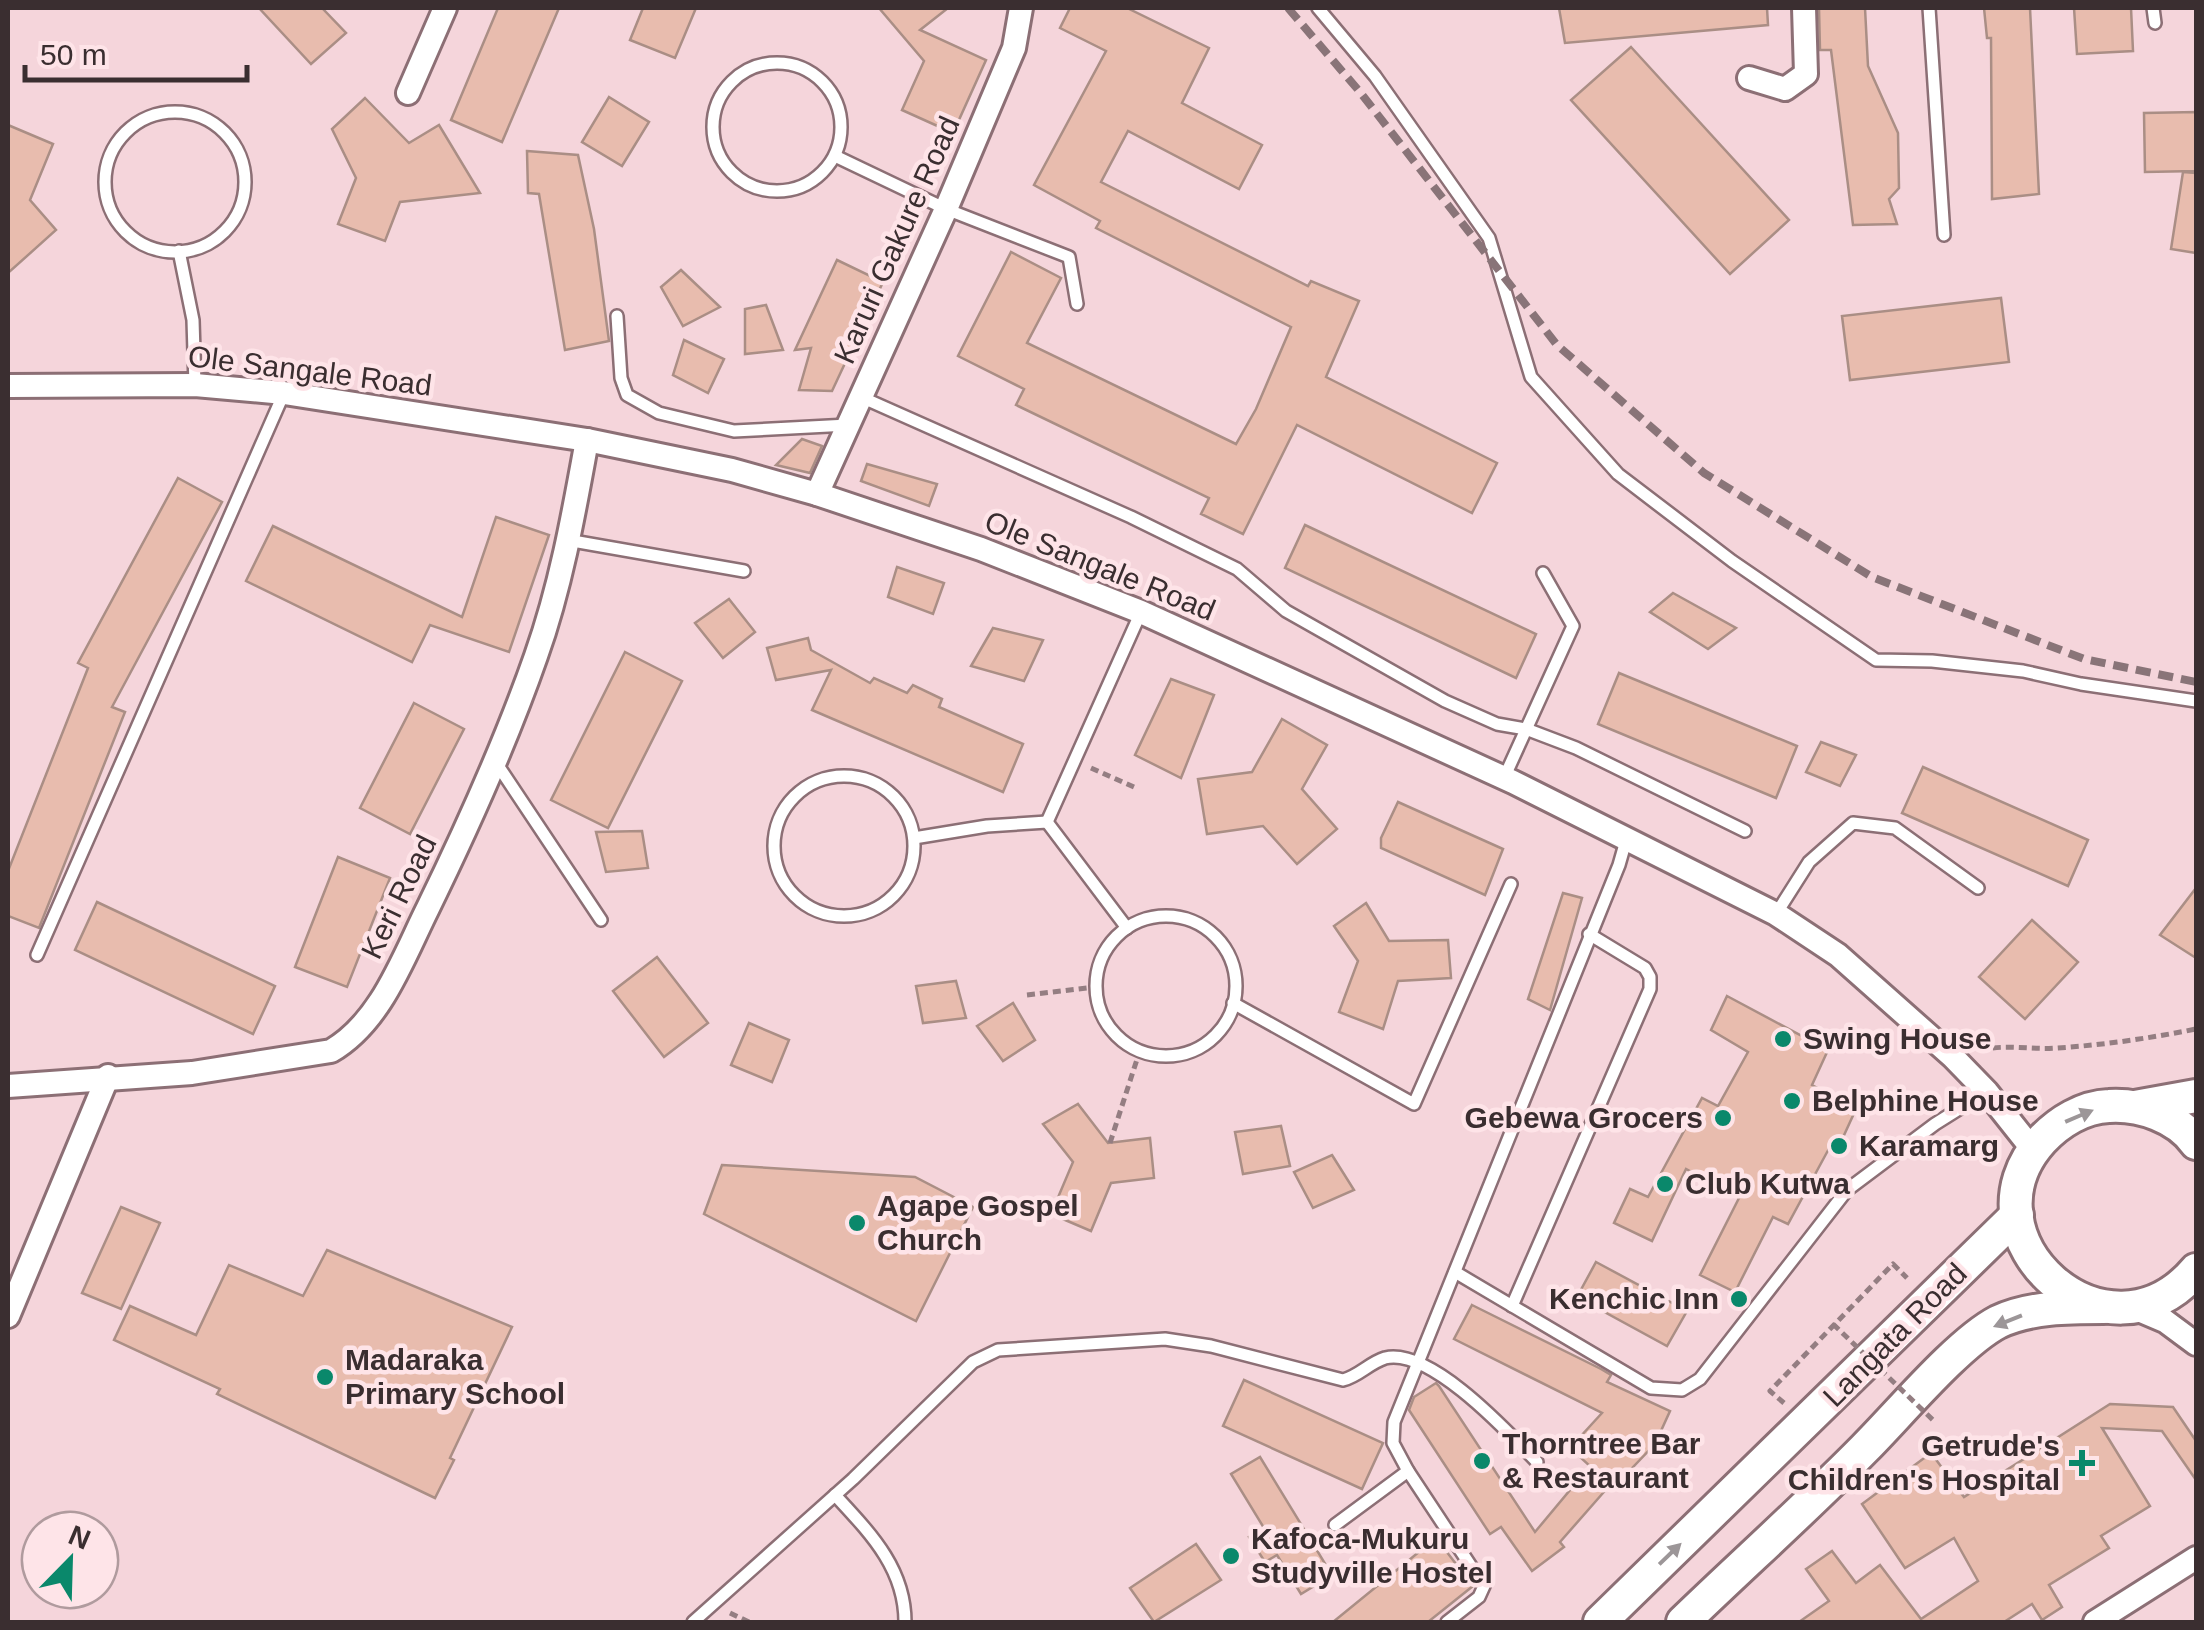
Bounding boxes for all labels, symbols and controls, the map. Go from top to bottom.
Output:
scale bar [25,20,248,82]
text: 50 m [40,38,107,71]
street label: Karuri Gakure Road [827,111,966,368]
street label: Ole Sangale Road [186,339,434,402]
street label: Ole Sangale Road [980,504,1220,627]
street label: Keri Road [354,830,443,964]
place label: Swing House [1803,1022,1991,1055]
marker: Swing House [1772,1028,1794,1050]
place label: Belphine House [1812,1084,2039,1117]
marker: Belphine House [1781,1090,1803,1112]
place label: Gebewa Grocers [1465,1101,1703,1134]
marker: Gebewa Grocers [1712,1107,1734,1129]
one-way arrow [2064,1107,2094,1123]
place label: Karamarg [1859,1129,1999,1162]
marker: Karamarg [1828,1135,1850,1157]
place label: Club Kutwa [1685,1167,1850,1200]
marker: Club Kutwa [1654,1173,1676,1195]
place label: Agape Gospel Church [877,1189,1079,1256]
marker: Agape Gospel Church [846,1212,868,1234]
street label: Langata Road [1816,1256,1973,1413]
place label: Kenchic Inn [1549,1282,1719,1315]
marker: Kenchic Inn [1728,1288,1750,1310]
one-way arrow [1993,1313,2023,1329]
place label: Madaraka Primary School [345,1343,565,1410]
marker: Madaraka Primary School [314,1366,336,1388]
place label: Thorntree Bar & Restaurant [1502,1427,1701,1494]
place label: Getrude's Children's Hospital [1788,1429,2060,1496]
marker: Thorntree Bar & Restaurant [1471,1450,1493,1472]
marker: Getrude's Children's Hospital [2069,1450,2095,1476]
north arrow [20,1510,120,1610]
text: N [64,1519,95,1556]
place label: Kafoca-Mukuru Studyville Hostel [1251,1522,1493,1589]
one-way arrow [1657,1543,1681,1567]
marker: Kafoca-Mukuru Studyville Hostel [1220,1545,1242,1567]

